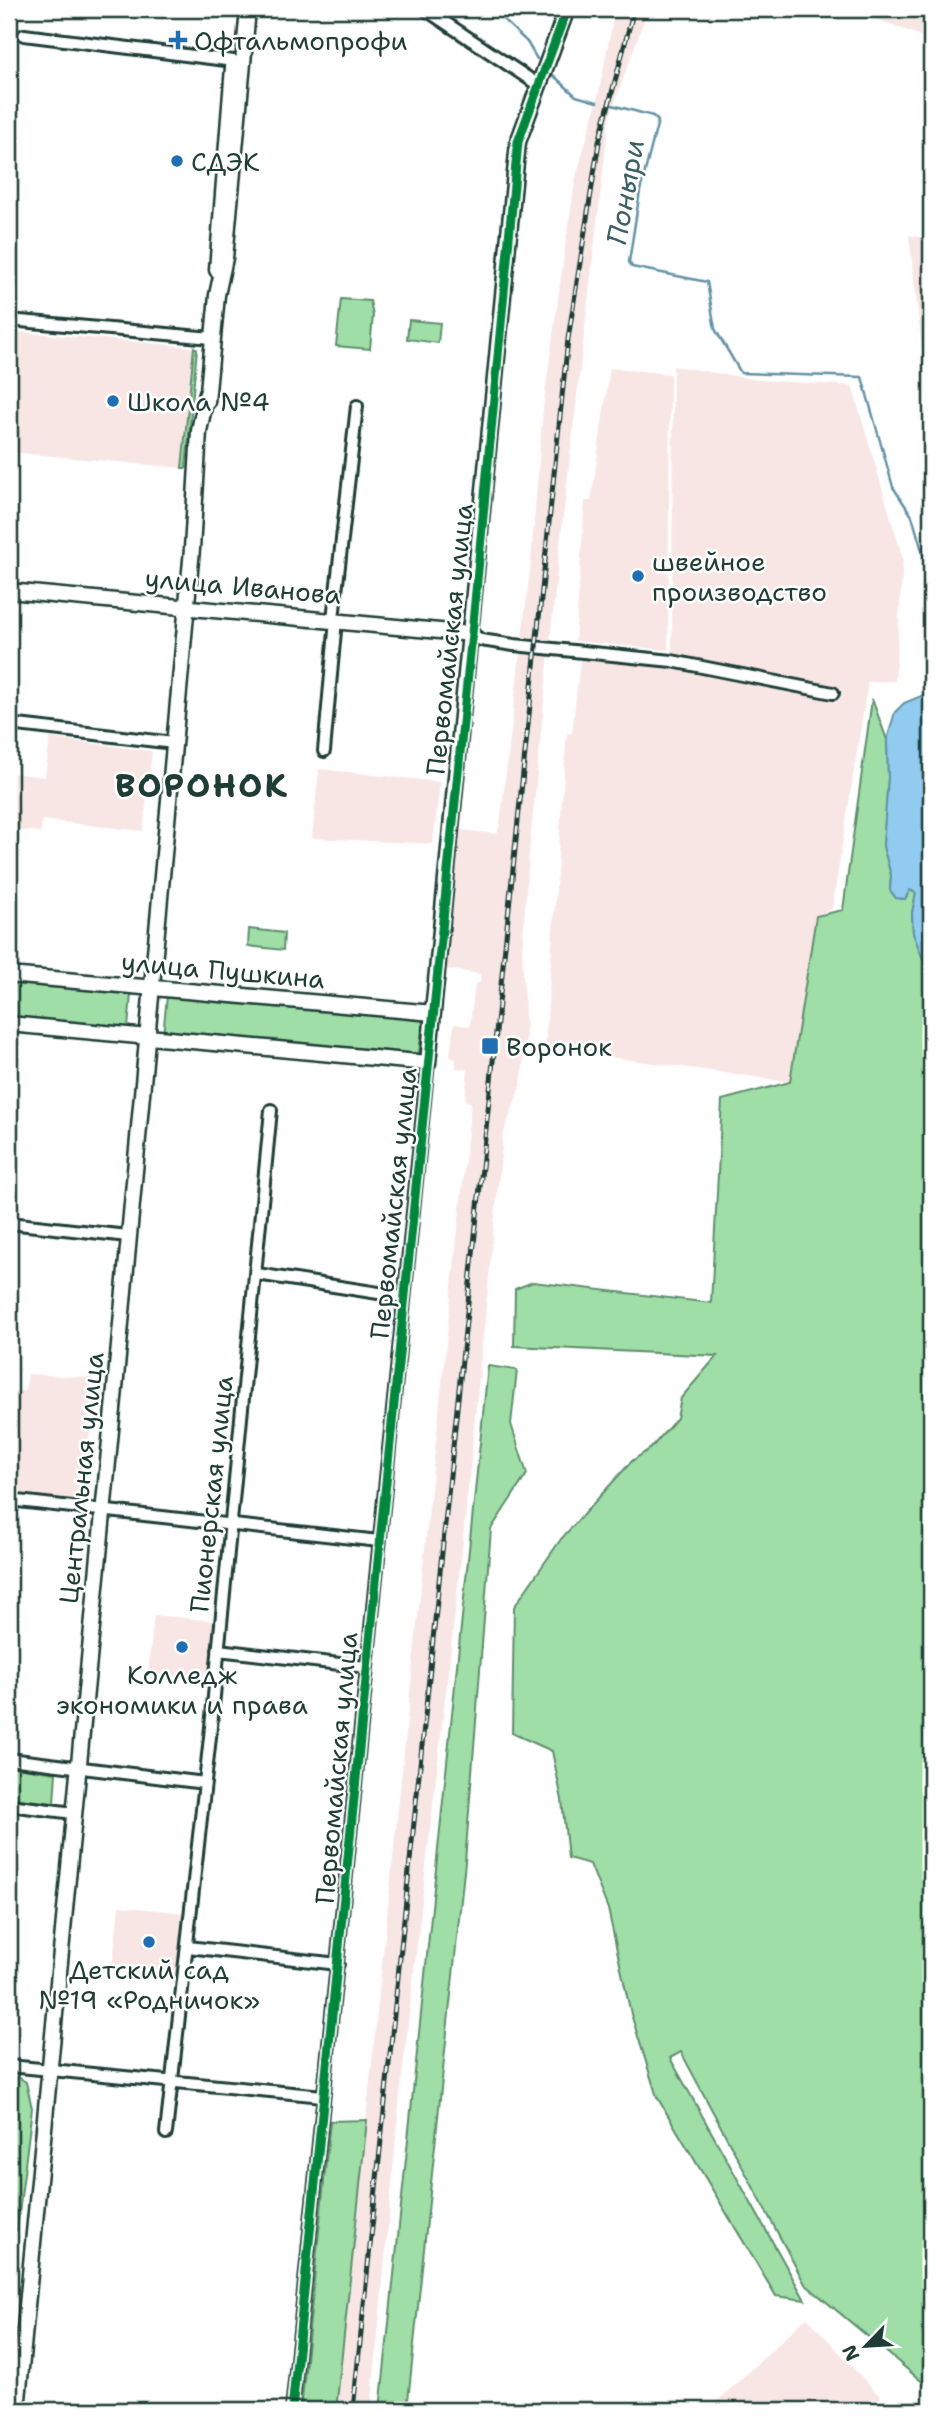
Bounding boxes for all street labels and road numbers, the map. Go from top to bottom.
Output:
street label: Первомайская улица [417,501,481,777]
street label: улица Иванова [144,560,342,612]
street label: улица Пушкина [120,944,326,996]
street label: Первомайская улица [361,1065,425,1341]
street label: Центральная улица [50,1350,112,1606]
street label: Пионерская улица [181,1374,241,1614]
street label: Первомайская улица [307,1631,365,1905]

